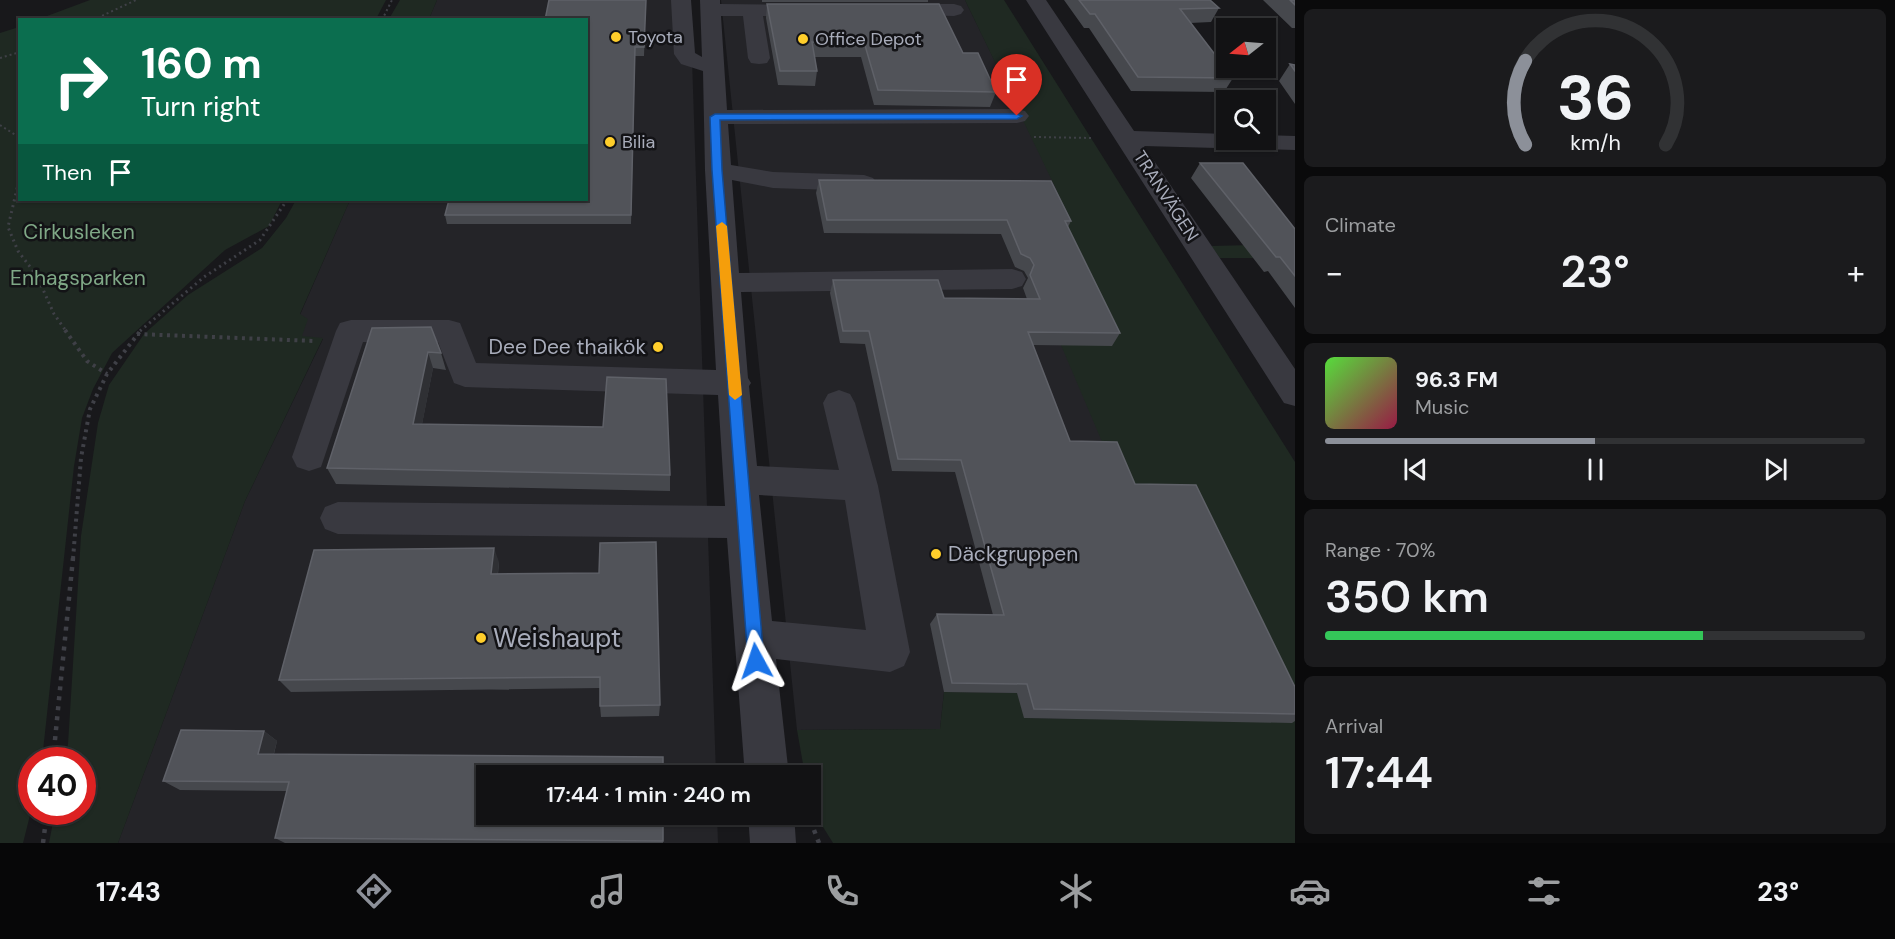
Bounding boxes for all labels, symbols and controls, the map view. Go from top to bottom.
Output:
north arrow [1216,18,1276,78]
map controls [1216,18,1276,150]
place label: Toyota [628,25,683,49]
place label: Office Depot [815,27,922,51]
marker: Toyota [609,30,623,44]
marker: Office Depot [796,32,810,46]
text: 160 m [141,36,262,91]
icon: right [42,42,120,120]
pin [991,54,1042,116]
text: 36 [1556,57,1634,138]
icon: arrive [1000,63,1033,96]
text: Turn right [141,89,261,124]
button: search [1216,90,1276,150]
text: km/h [1570,129,1620,157]
place label: Bilia [622,130,655,154]
marker: Bilia [603,135,617,149]
street label: TRANVÄGEN [1128,146,1204,246]
icon: arrive [104,156,137,189]
text: Then [42,158,92,187]
text: Climate [1325,212,1396,238]
park label: Cirkusleken [23,218,135,246]
text: 23° [1561,242,1630,301]
text: − [1325,251,1343,294]
text: + [1847,251,1865,294]
park label: Enhagsparken [10,264,146,292]
place label: Dee Dee thaikök [489,333,646,361]
marker: Dee Dee thaikök [651,340,665,354]
text: 96.3 FM [1415,365,1498,394]
text: Music [1415,394,1470,420]
icon: previous [1399,453,1432,486]
icon: pause [1579,453,1612,486]
icon: next [1759,453,1792,486]
text: Range · 70% [1325,537,1435,563]
place label: Däckgruppen [948,540,1078,568]
marker: Däckgruppen [929,547,943,561]
text: 350 km [1325,567,1489,626]
place label: Weishaupt [493,621,621,655]
position arrow [724,629,788,693]
marker: Weishaupt [474,631,488,645]
text: Arrival [1325,713,1383,739]
text: 17:44 [1325,743,1433,802]
speed limit sign: 40 [18,747,96,825]
text: 17:44 · 1 min · 240 m [546,780,751,809]
icon: directions [353,870,395,912]
icon: music [587,870,629,912]
icon: phone [821,870,863,912]
icon: climate [1055,870,1097,912]
icon: car [1289,870,1331,912]
icon: filters [1523,870,1565,912]
text: 17:43 [96,874,161,909]
text: 23° [1757,874,1799,909]

